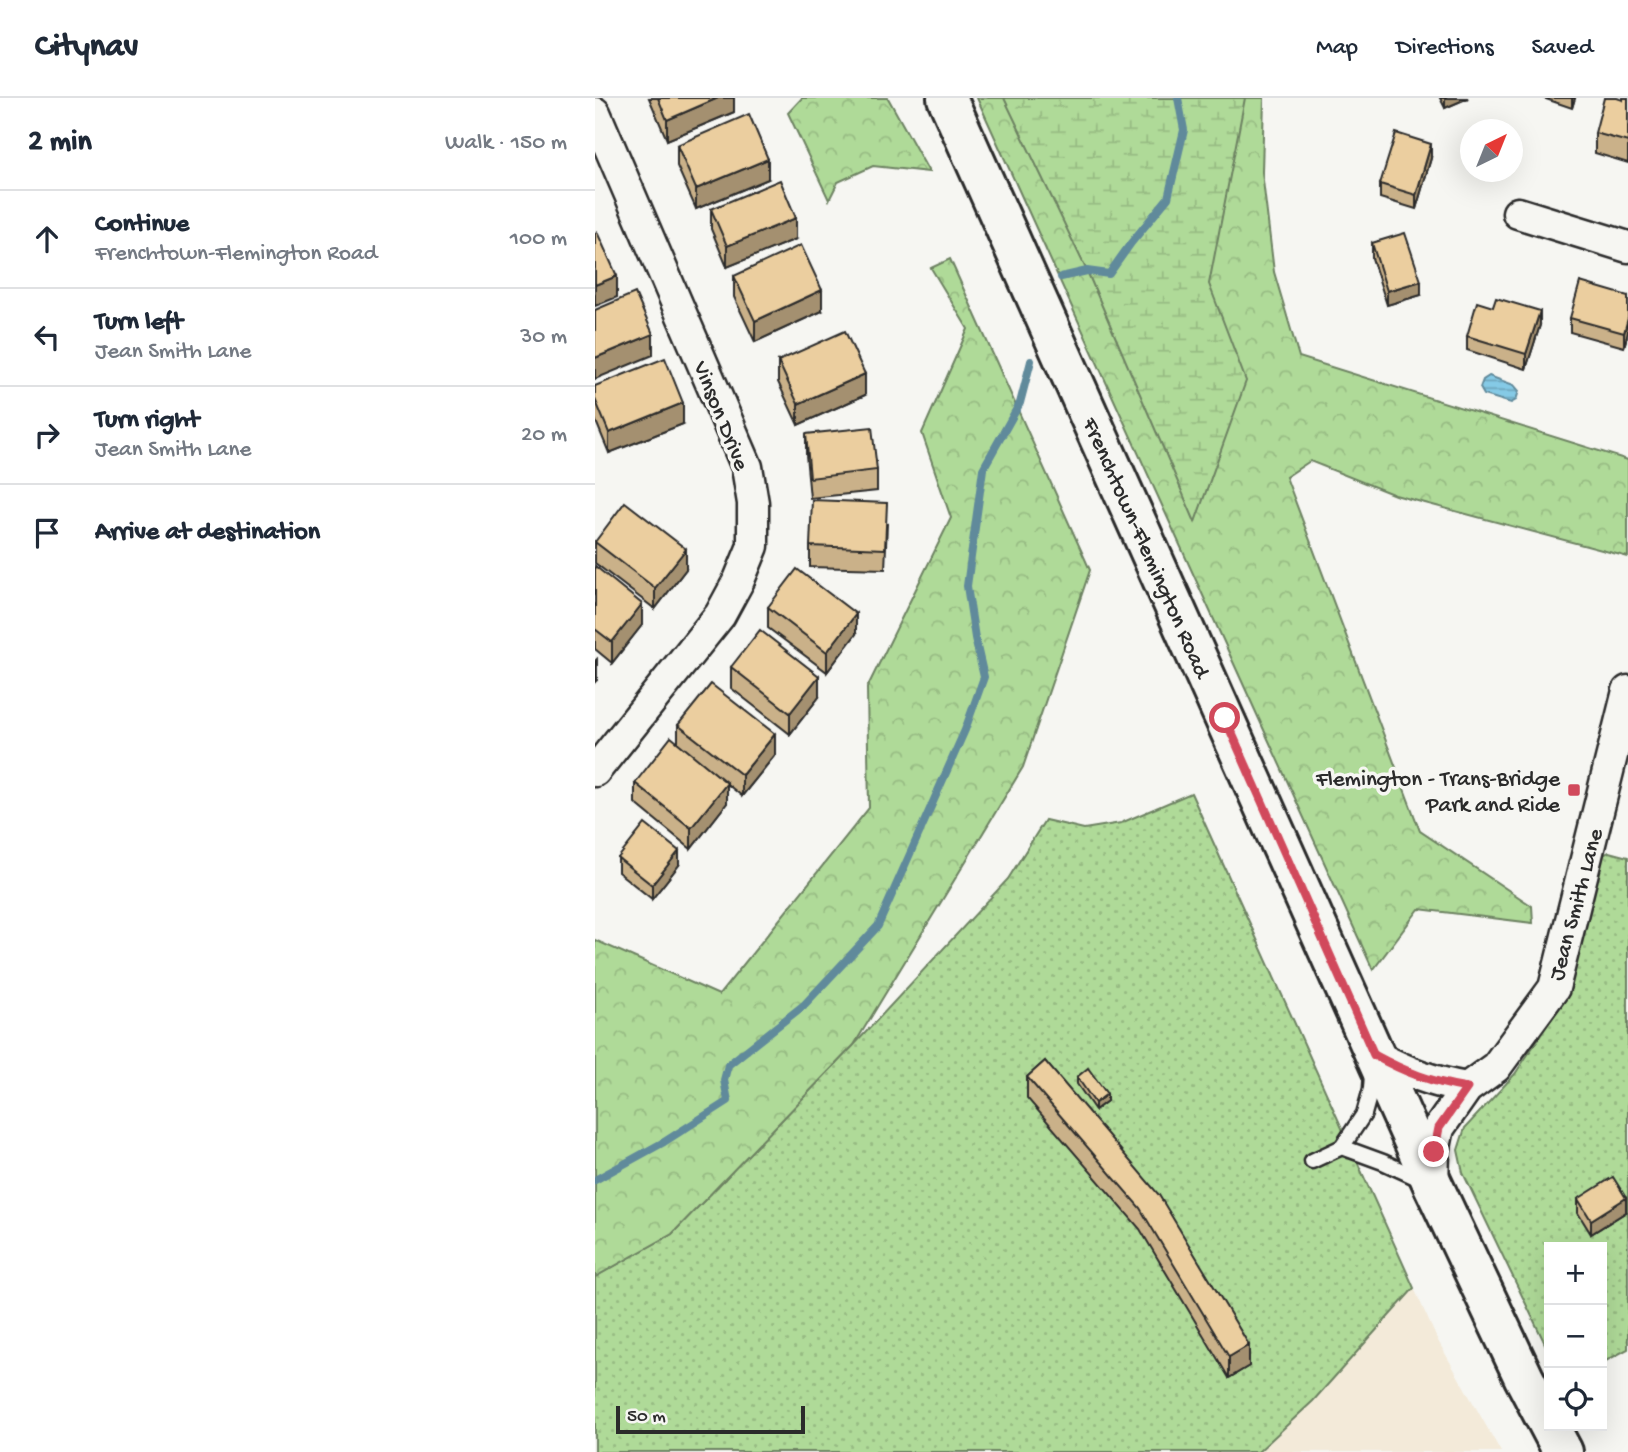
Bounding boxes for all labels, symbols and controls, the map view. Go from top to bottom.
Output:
text: Citynav [35,29,138,67]
text: Map [1316,34,1358,63]
text: Directions [1396,34,1494,63]
text: Saved [1532,34,1593,63]
north arrow [1460,119,1523,182]
text: 2 min [28,126,92,161]
text: Walk · 150 m [445,130,567,157]
text: Continue [95,210,189,241]
icon: ahead [28,220,66,258]
text: 100 m [510,226,567,253]
text: Frenchtown-Flemington Road [95,241,377,268]
text: Turn left [95,308,183,339]
icon: left [28,318,66,356]
text: 30 m [520,324,567,351]
text: Jean Smith Lane [95,339,251,366]
street label: Vinson Drive [685,357,754,476]
text: Turn right [95,406,199,437]
street label: Frenchtown-Flemington Road [1075,413,1215,684]
icon: right [28,416,66,454]
text: 20 m [521,422,567,449]
text: Jean Smith Lane [95,437,251,464]
icon: arrive [28,514,66,552]
text: Arrive at destination [95,518,320,549]
route start [1209,702,1240,733]
place label: Flemington - Trans-Bridge Park and Ride [1315,767,1561,820]
marker: Flemington - Trans-Bridge Park and Ride [1566,782,1582,798]
street label: Jean Smith Lane [1544,825,1611,984]
route end [1418,1136,1449,1167]
map controls [1544,1242,1607,1431]
button: + [1544,1242,1607,1305]
button: − [1544,1305,1607,1368]
button: locate [1544,1368,1607,1431]
scale bar [616,1403,805,1435]
text: 50 m [627,1406,666,1429]

